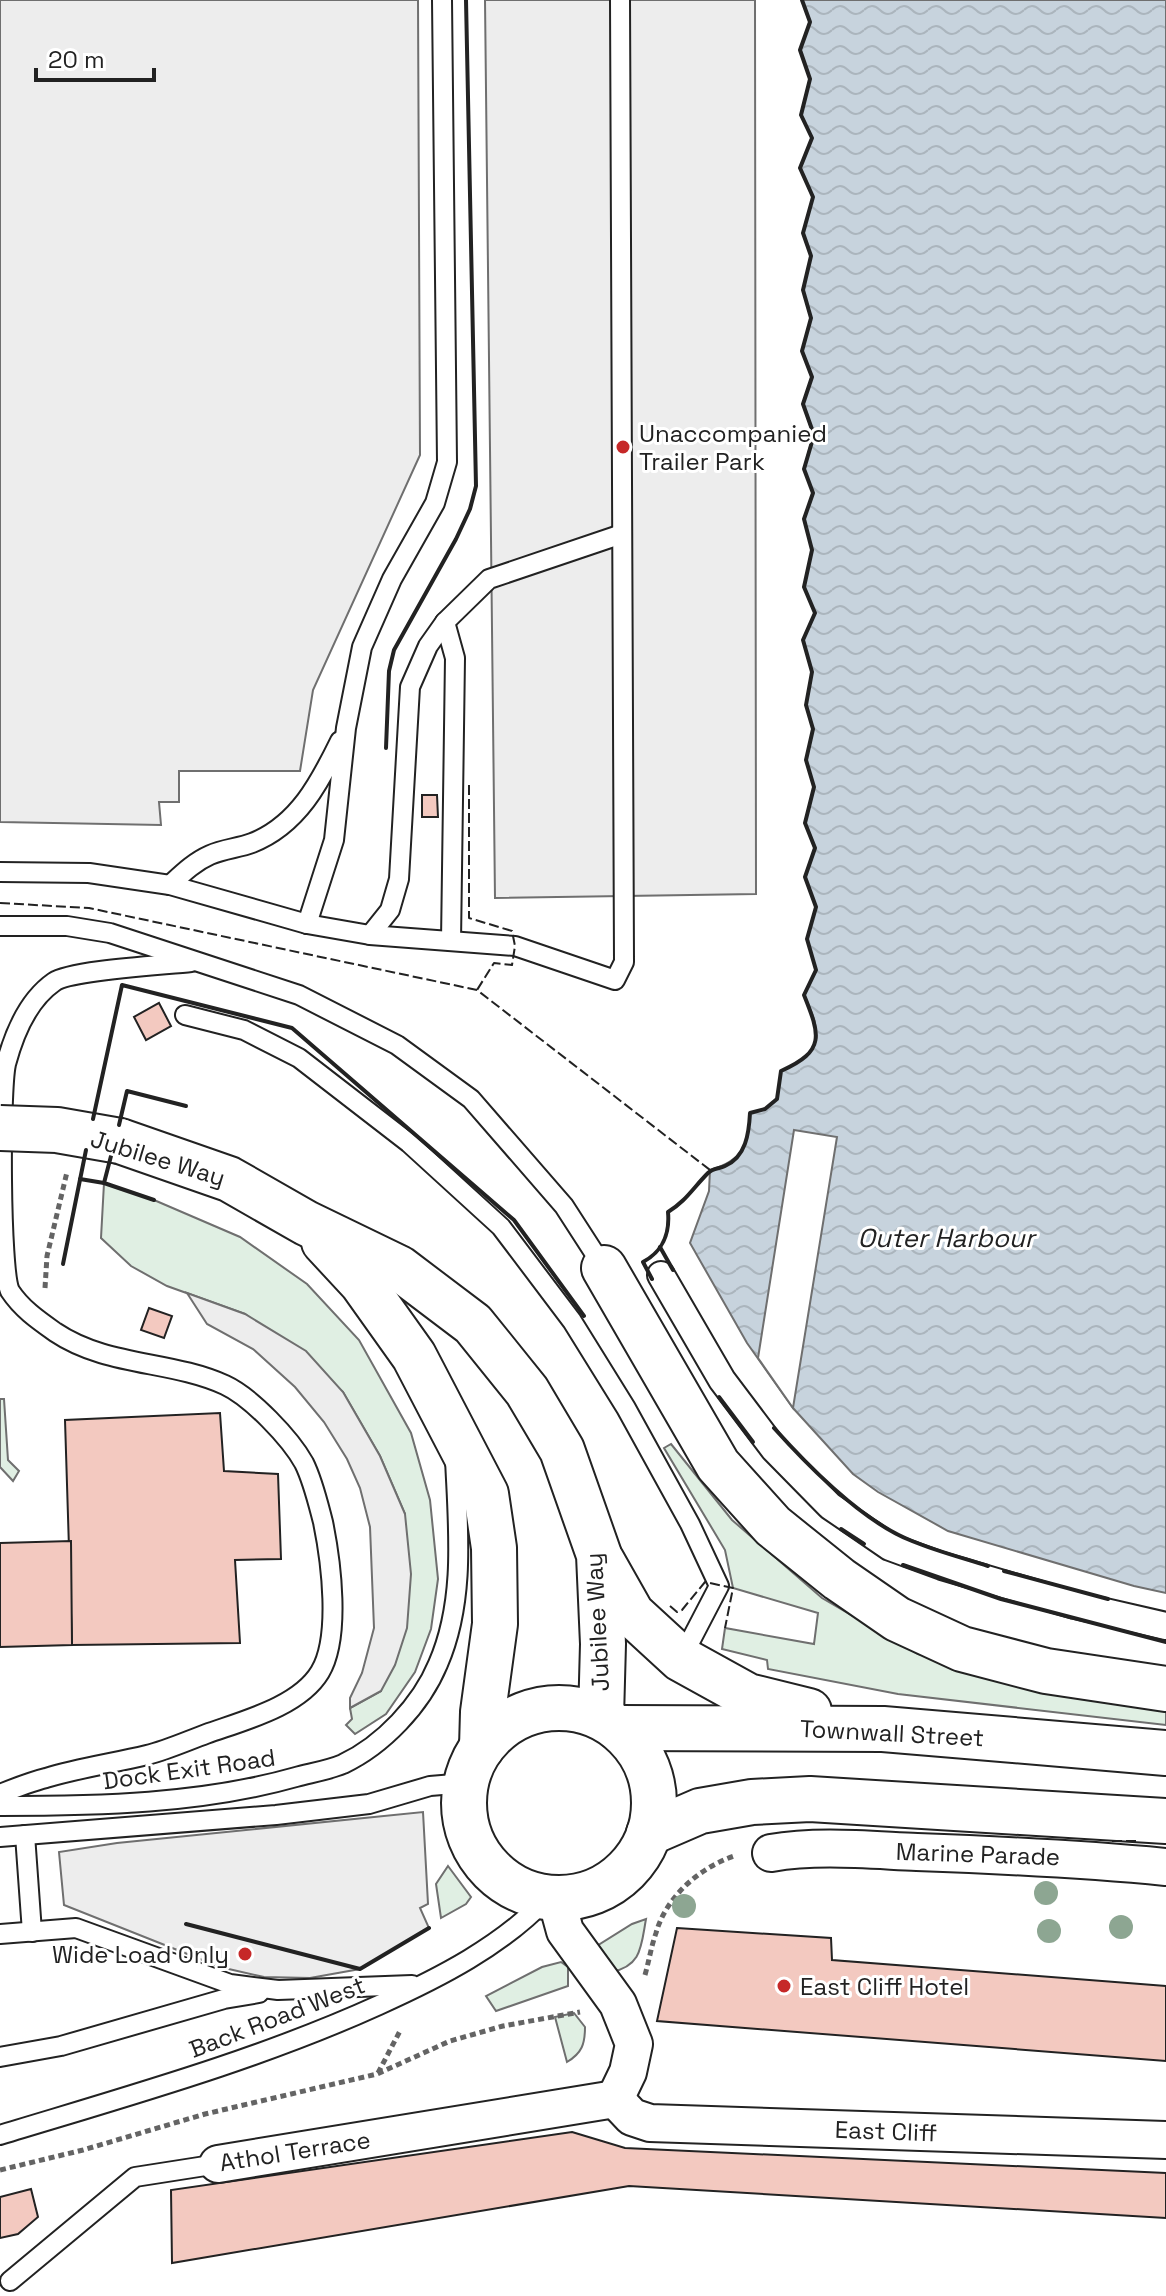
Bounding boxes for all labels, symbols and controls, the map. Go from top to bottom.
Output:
scale bar [36,32,154,82]
text: 20 m [48,44,105,75]
place label: Unaccompanied Trailer Park [639,418,827,477]
marker: Unaccompanied Trailer Park [614,438,632,456]
street label: Jubilee Way [87,1123,229,1193]
water label: Outer Harbour [857,1221,1038,1255]
street label: Jubilee Way [578,1552,616,1692]
street label: Townwall Street [799,1713,985,1753]
street label: Dock Exit Road [101,1742,277,1796]
street label: Marine Parade [895,1836,1061,1872]
place label: Wide Load Only [52,1939,229,1970]
marker: Wide Load Only [236,1945,254,1963]
street label: Back Road West [185,1969,369,2065]
place label: East Cliff Hotel [800,1971,969,2002]
marker: East Cliff Hotel [775,1977,793,1995]
street label: East Cliff [834,2114,938,2148]
street label: Athol Terrace [217,2124,373,2178]

